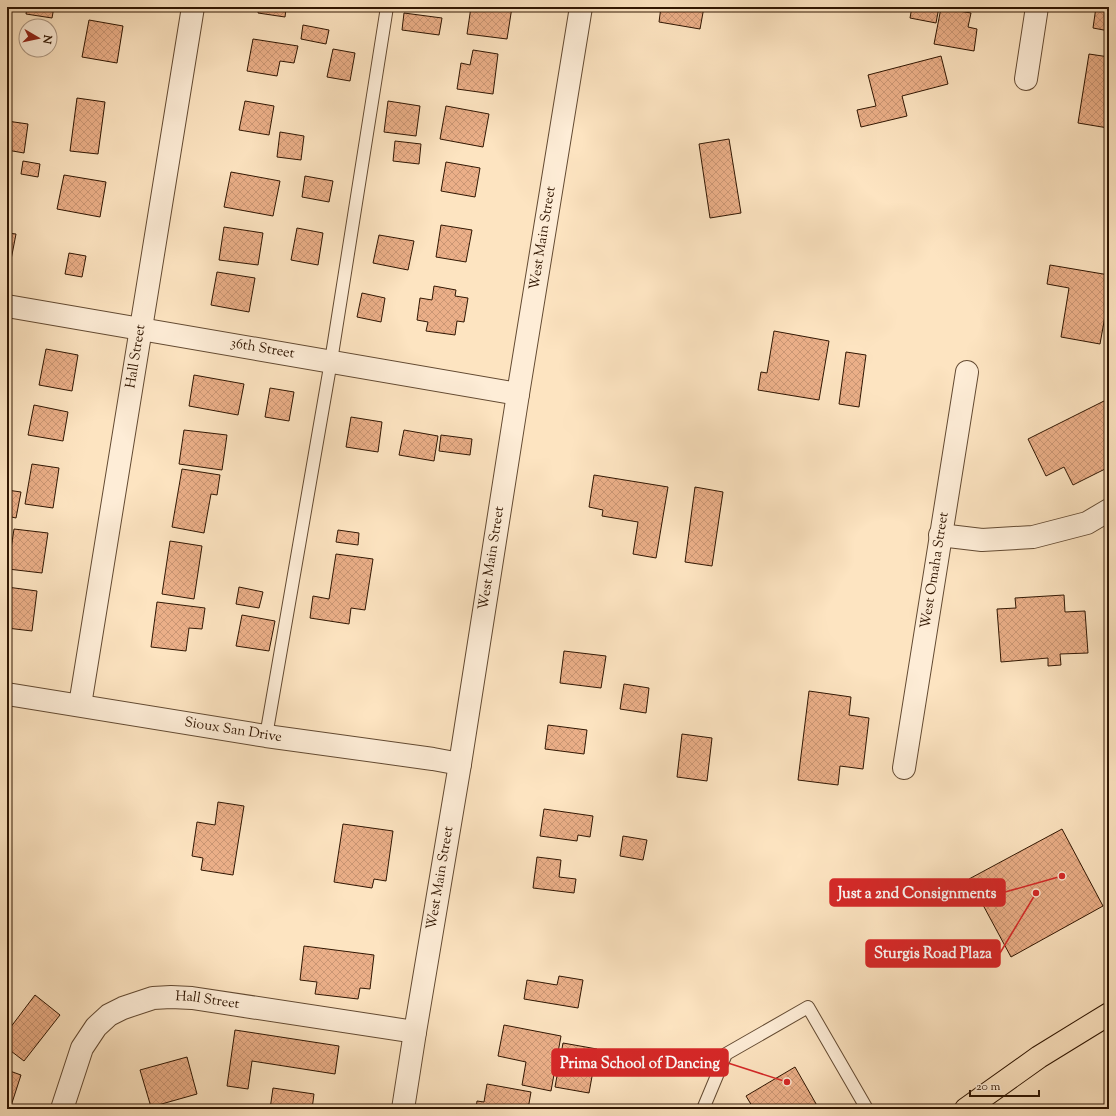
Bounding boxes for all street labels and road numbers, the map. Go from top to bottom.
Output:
street label: West Main Street [525,185,562,292]
street label: Hall Street [121,323,151,390]
street label: 36th Street [229,334,296,365]
street label: West Main Street [474,505,510,612]
street label: West Omaha Street [916,510,955,630]
street label: Sioux San Drive [183,713,283,748]
street label: West Main Street [422,825,459,931]
street label: Hall Street [175,987,241,1015]

